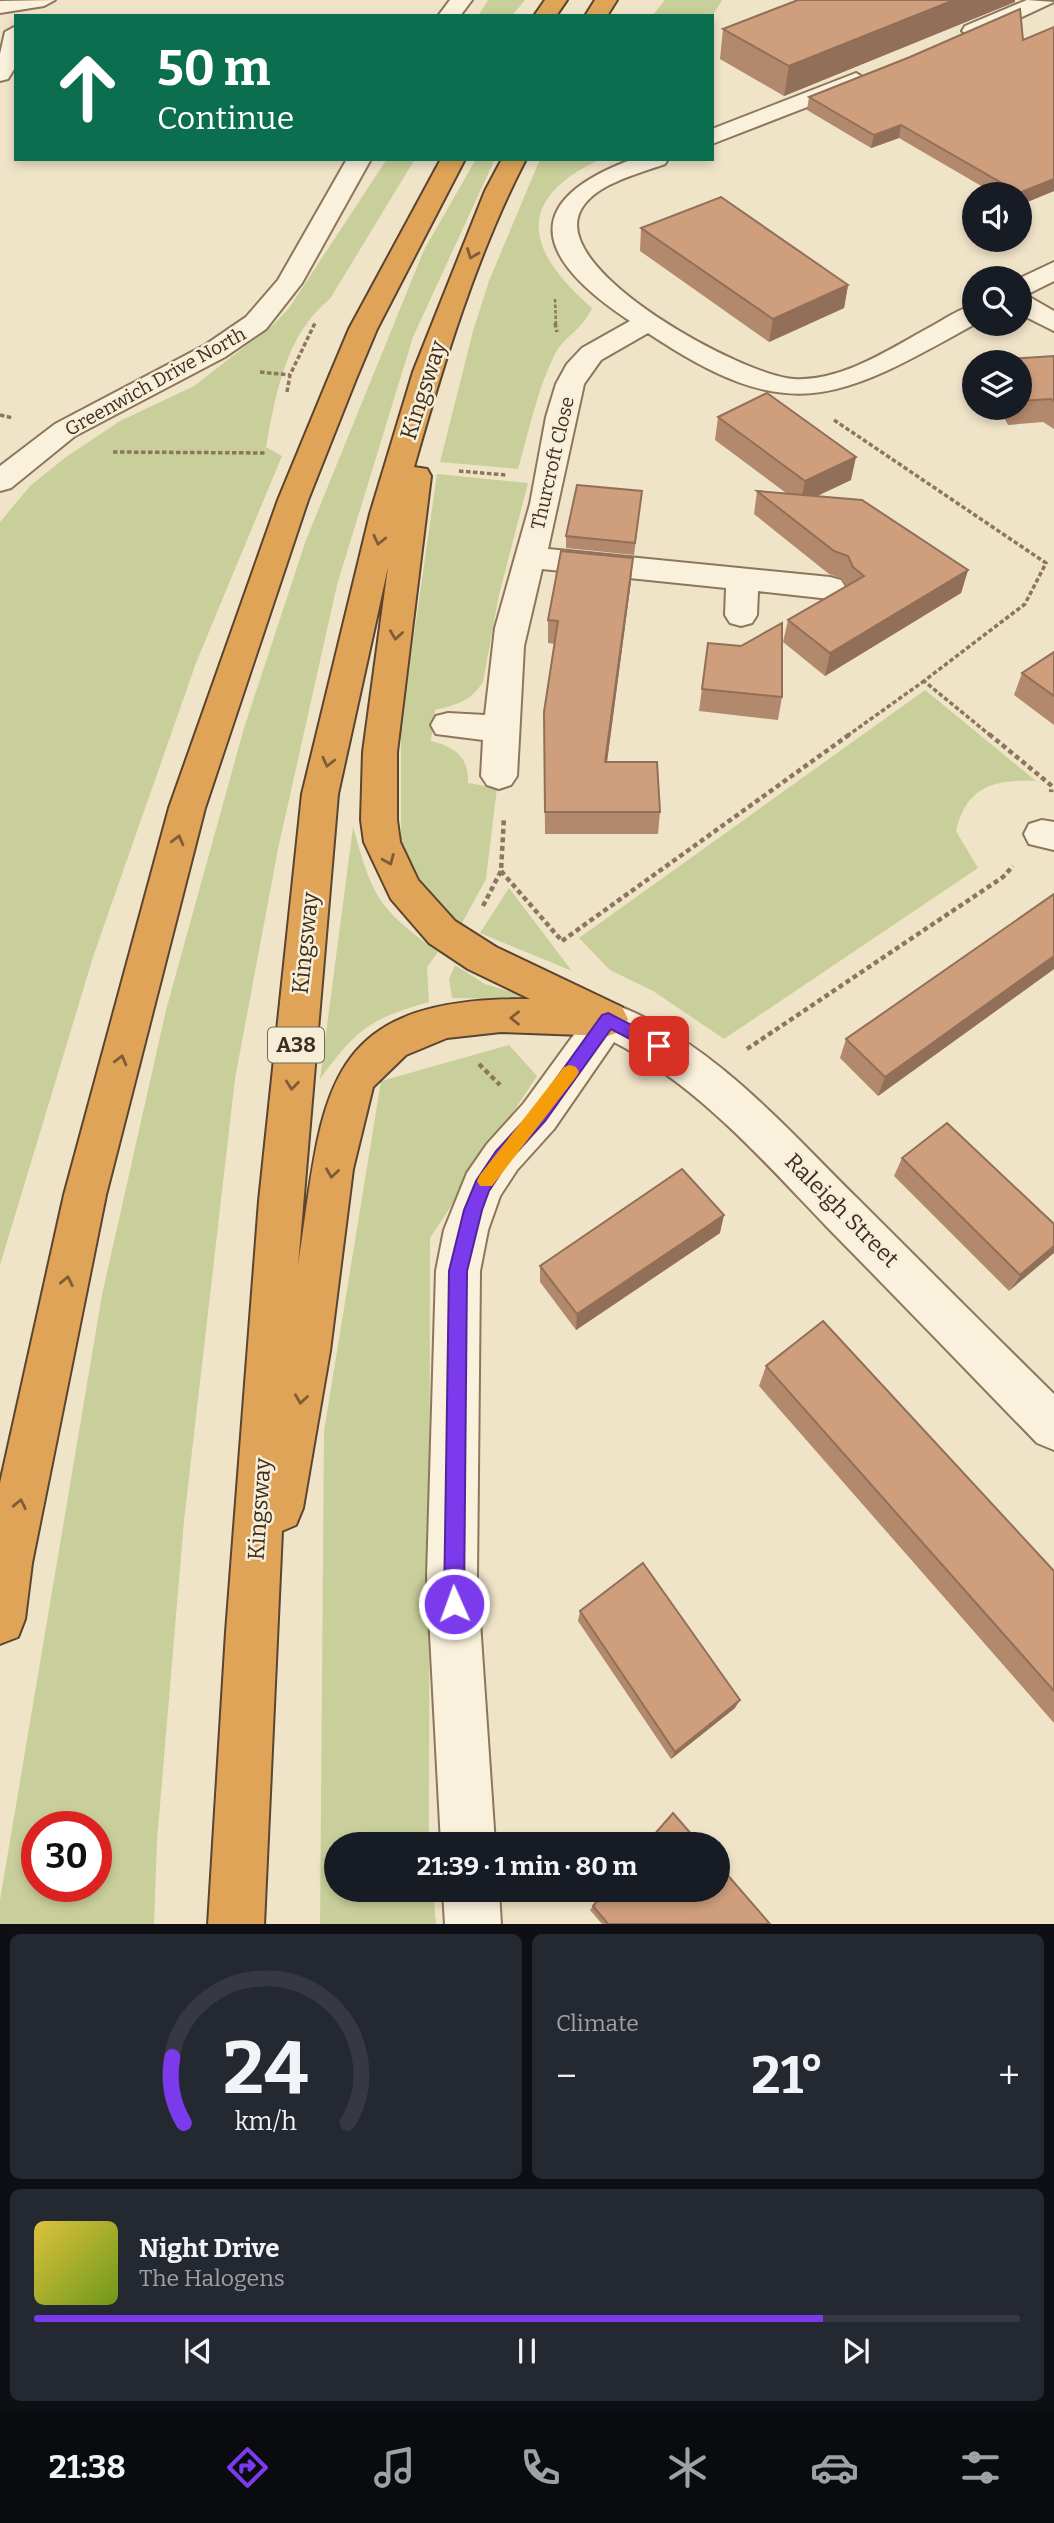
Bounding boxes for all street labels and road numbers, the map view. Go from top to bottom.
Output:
street label: Greenwich Drive North [61,322,250,441]
street label: Kingsway [394,336,452,443]
street label: Thurcroft Close [526,394,579,532]
street label: Kingsway [286,890,324,995]
road number: A38 [268,1028,324,1062]
street label: Raleigh Street [779,1147,905,1273]
street label: Kingsway [241,1456,277,1561]

